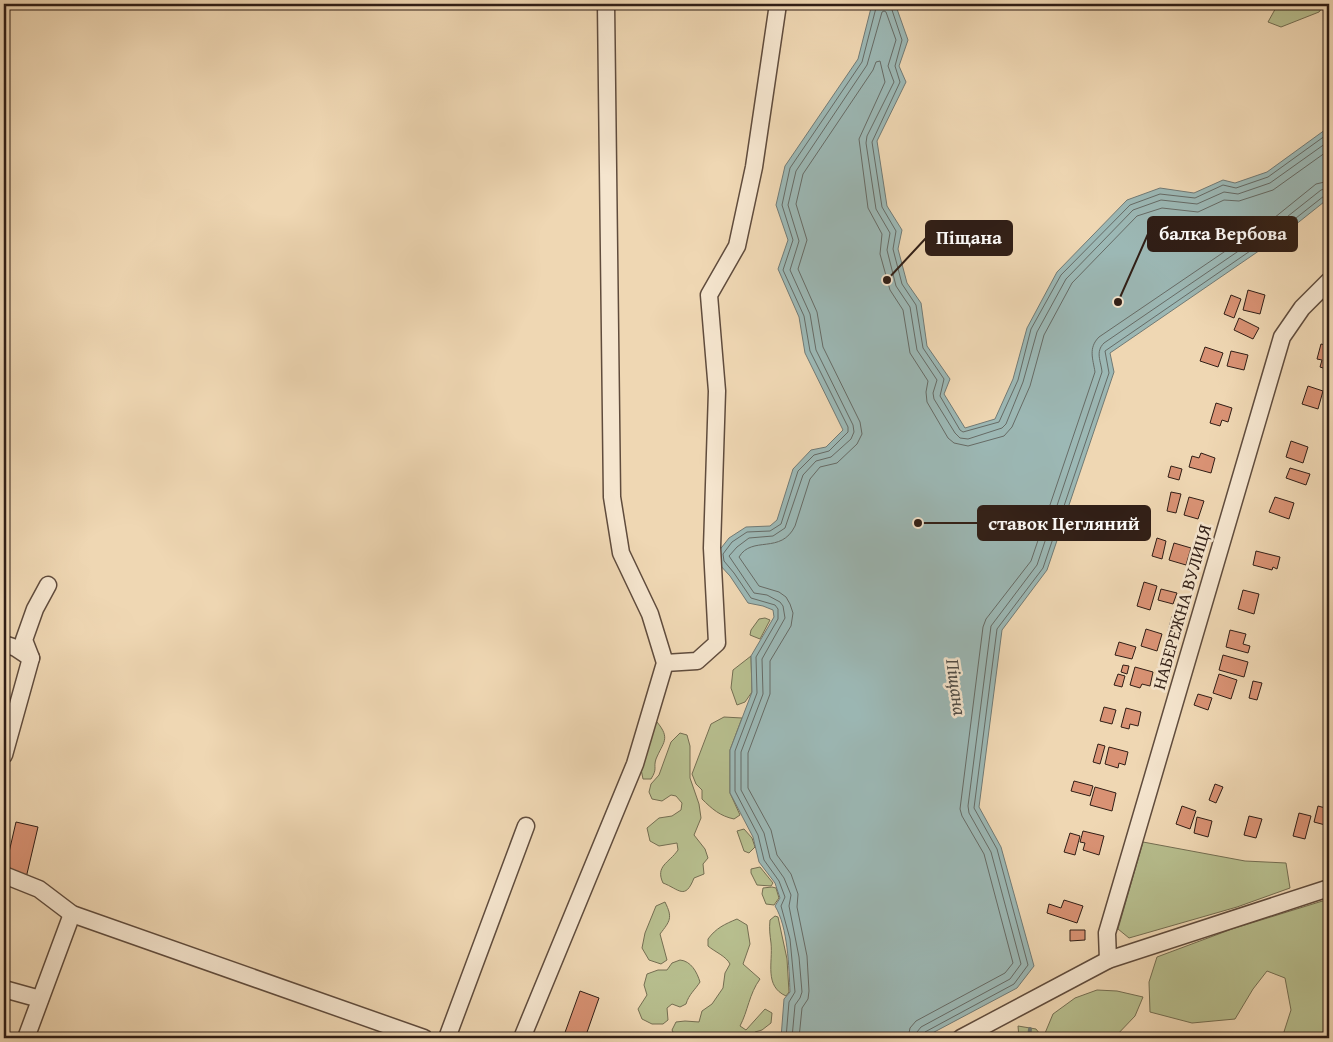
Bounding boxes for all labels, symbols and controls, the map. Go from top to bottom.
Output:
callout: балка Вербова [1148,217,1297,251]
text: балка Вербова [1159,219,1287,247]
callout: Піщана [926,221,1012,255]
text: Піщана [936,223,1002,251]
callout: ставок Цегляний [978,506,1150,540]
text: ставок Цегляний [988,509,1140,537]
street label: НАБЕРЕЖНА ВУЛИЦЯ [1145,521,1218,693]
water label: Піщана [939,657,975,717]

